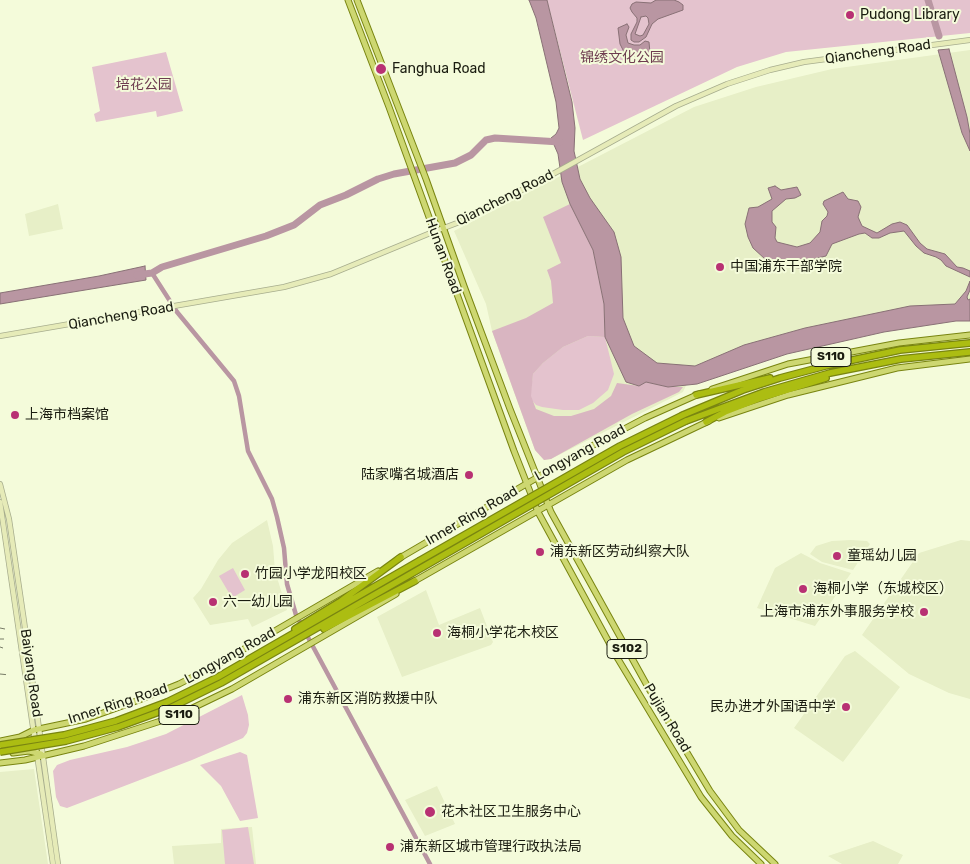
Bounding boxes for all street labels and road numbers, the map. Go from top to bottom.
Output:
street label: Qiancheng Road [824,36,932,68]
street label: Qiancheng Road [454,166,556,230]
street label: Hunan Road [421,216,465,296]
street label: Qiancheng Road [67,298,175,334]
road number: S110 [811,348,851,367]
street label: Longyang Road [532,421,628,485]
street label: Inner Ring Road [423,483,521,549]
street label: Longyang Road [182,624,278,688]
street label: Baiyang Road [16,628,46,718]
road number: S102 [607,640,647,659]
street label: Inner Ring Road [66,680,170,728]
street label: Pujian Road [640,681,694,755]
road number: S110 [159,706,199,724]

